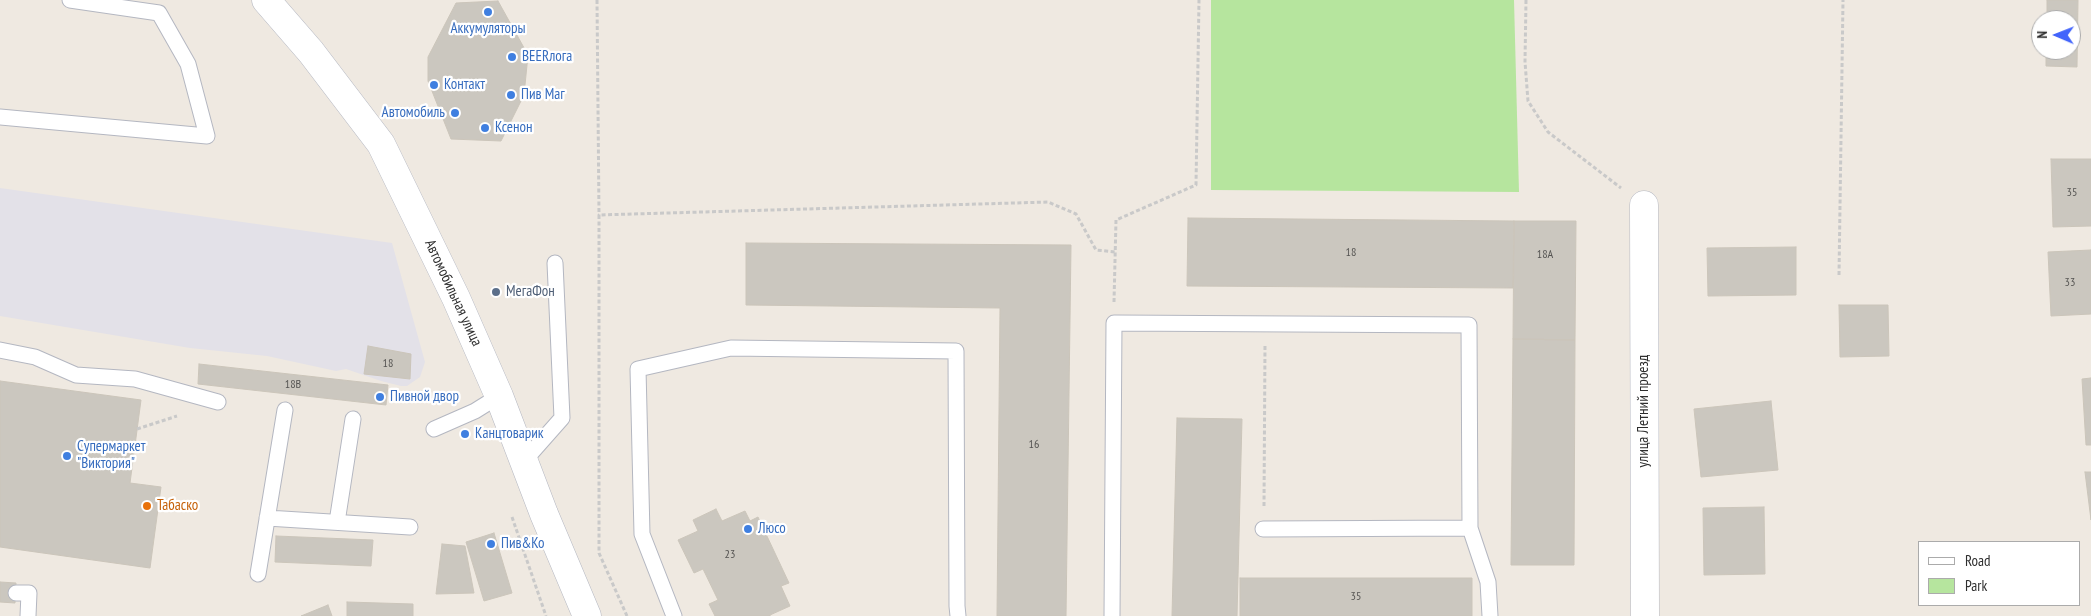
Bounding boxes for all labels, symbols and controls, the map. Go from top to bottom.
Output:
marker: Аккумуляторы [482,6,494,18]
north arrow [2031,10,2081,60]
place label: Аккумуляторы [450,20,526,38]
text: N [2033,31,2051,39]
place label: BEERлога [522,48,572,66]
marker: BEERлога [506,51,518,63]
place label: Контакт [444,76,485,94]
marker: Контакт [428,79,440,91]
place label: Пив Маг [521,86,565,104]
marker: Пив Маг [505,89,517,101]
place label: Автомобиль [382,104,445,122]
marker: Автомобиль [449,107,461,119]
place label: Ксенон [495,119,532,137]
marker: Ксенон [479,122,491,134]
house number: 35 [2067,186,2077,200]
street label: Автомобильная улица [420,237,486,349]
house number: 18 [1346,246,1356,260]
house number: 18А [1537,248,1553,262]
house number: 33 [2065,276,2075,290]
place label: МегаФон [506,283,555,301]
marker: МегаФон [490,286,502,298]
street label: улица Летний проезд [1635,355,1653,467]
house number: 18 [383,357,393,371]
house number: 18В [285,378,301,392]
place label: Пивной двор [390,388,459,406]
marker: Пивной двор [374,391,386,403]
place label: Канцтоварик [475,425,544,443]
marker: Канцтоварик [459,428,471,440]
place label: Супермаркет "Виктория" [77,438,146,473]
house number: 16 [1029,438,1039,452]
marker: Супермаркет "Виктория" [61,450,73,462]
place label: Табаско [157,497,198,515]
marker: Табаско [141,500,153,512]
place label: Люсо [758,520,786,538]
marker: Люсо [742,523,754,535]
place label: Пив&Ко [501,535,545,553]
marker: Пив&Ко [485,538,497,550]
legend [1918,541,2081,606]
house number: 23 [725,548,735,562]
text: Road [1965,551,1991,570]
text: Park [1965,576,1987,595]
house number: 35 [1351,590,1361,604]

